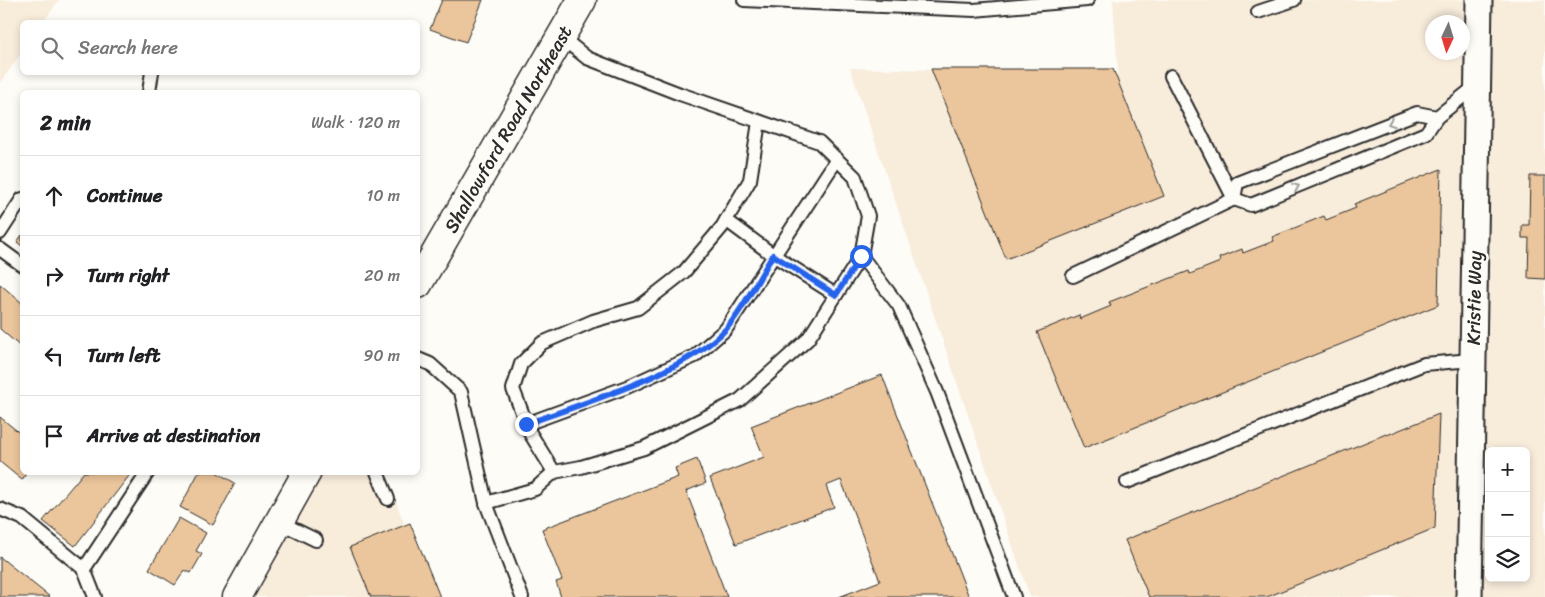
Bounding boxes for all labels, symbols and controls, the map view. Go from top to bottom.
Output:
north arrow [1425,15,1470,60]
street label: Shallowford Road Northeast [435,19,581,239]
search box [20,20,420,75]
text: Search here [78,31,178,64]
icon: search [38,34,66,62]
text: 2 min [40,104,91,142]
text: Walk · 120 m [311,108,400,137]
one-way arrow [1387,118,1395,128]
text: Continue [87,179,163,212]
text: 10 m [367,181,400,210]
icon: ahead [40,182,68,210]
one-way arrow [1291,182,1300,193]
route start [850,245,873,268]
street label: Kristie Way [1457,250,1491,345]
text: Turn right [87,259,169,292]
text: 20 m [364,261,400,290]
icon: right [40,262,68,290]
text: Turn left [87,339,160,372]
text: 90 m [364,341,400,370]
icon: left [40,342,68,370]
route end [515,413,538,436]
text: Arrive at destination [87,419,260,452]
icon: arrive [40,422,68,450]
map controls [1485,447,1530,582]
button: + [1485,447,1530,492]
button: − [1485,492,1530,537]
button: layers [1485,537,1530,582]

